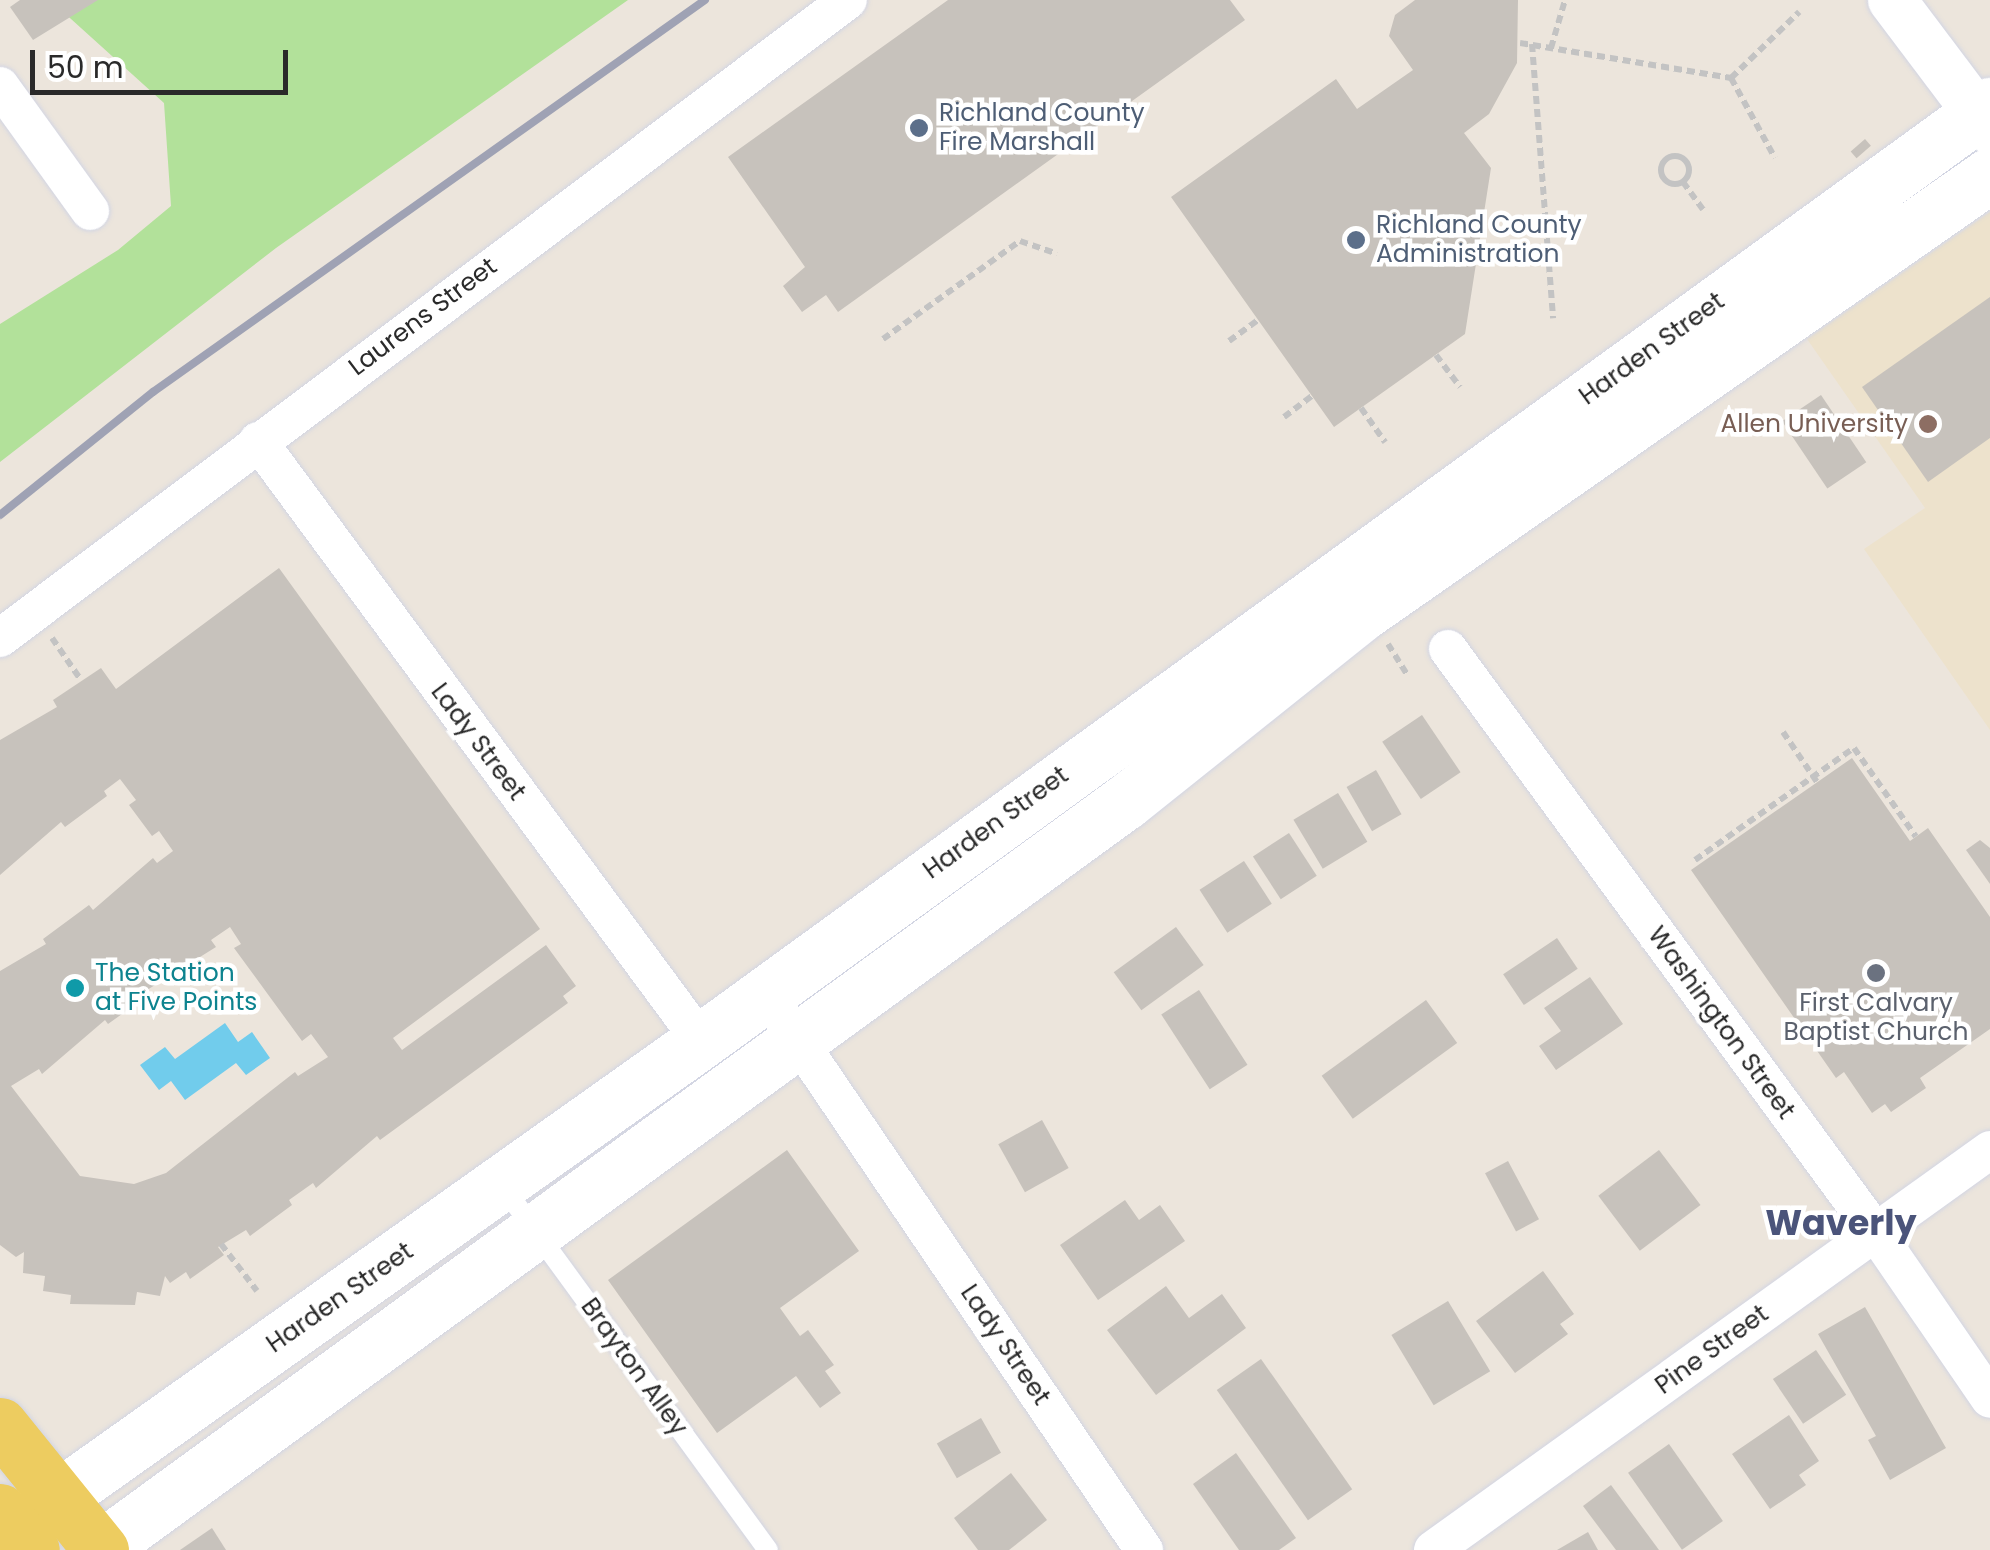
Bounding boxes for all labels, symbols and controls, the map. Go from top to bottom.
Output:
scale bar [35,30,292,92]
text: 50 m [47,46,124,89]
place label: Richland County Fire Marshall [939,99,1145,158]
marker: Richland County Fire Marshall [908,117,930,139]
place label: Richland County Administration [1376,211,1582,270]
marker: Richland County Administration [1345,229,1367,251]
street label: Laurens Street [343,252,503,382]
street label: Harden Street [1574,286,1730,412]
place label: Allen University [1720,409,1908,439]
marker: Allen University [1917,413,1939,435]
street label: Lady Street [424,678,532,806]
street label: Harden Street [918,760,1074,886]
street label: Washington Street [1641,921,1801,1125]
place label: The Station at Five Points [95,959,257,1018]
marker: First Calvary Baptist Church [1865,962,1887,984]
marker: The Station at Five Points [64,977,86,999]
place label: First Calvary Baptist Church [1784,989,1968,1048]
district label: Waverly [1765,1202,1917,1244]
street label: Harden Street [261,1236,419,1360]
street label: Lady Street [954,1279,1056,1411]
street label: Brayton Alley [574,1293,694,1441]
street label: Pine Street [1650,1299,1774,1401]

